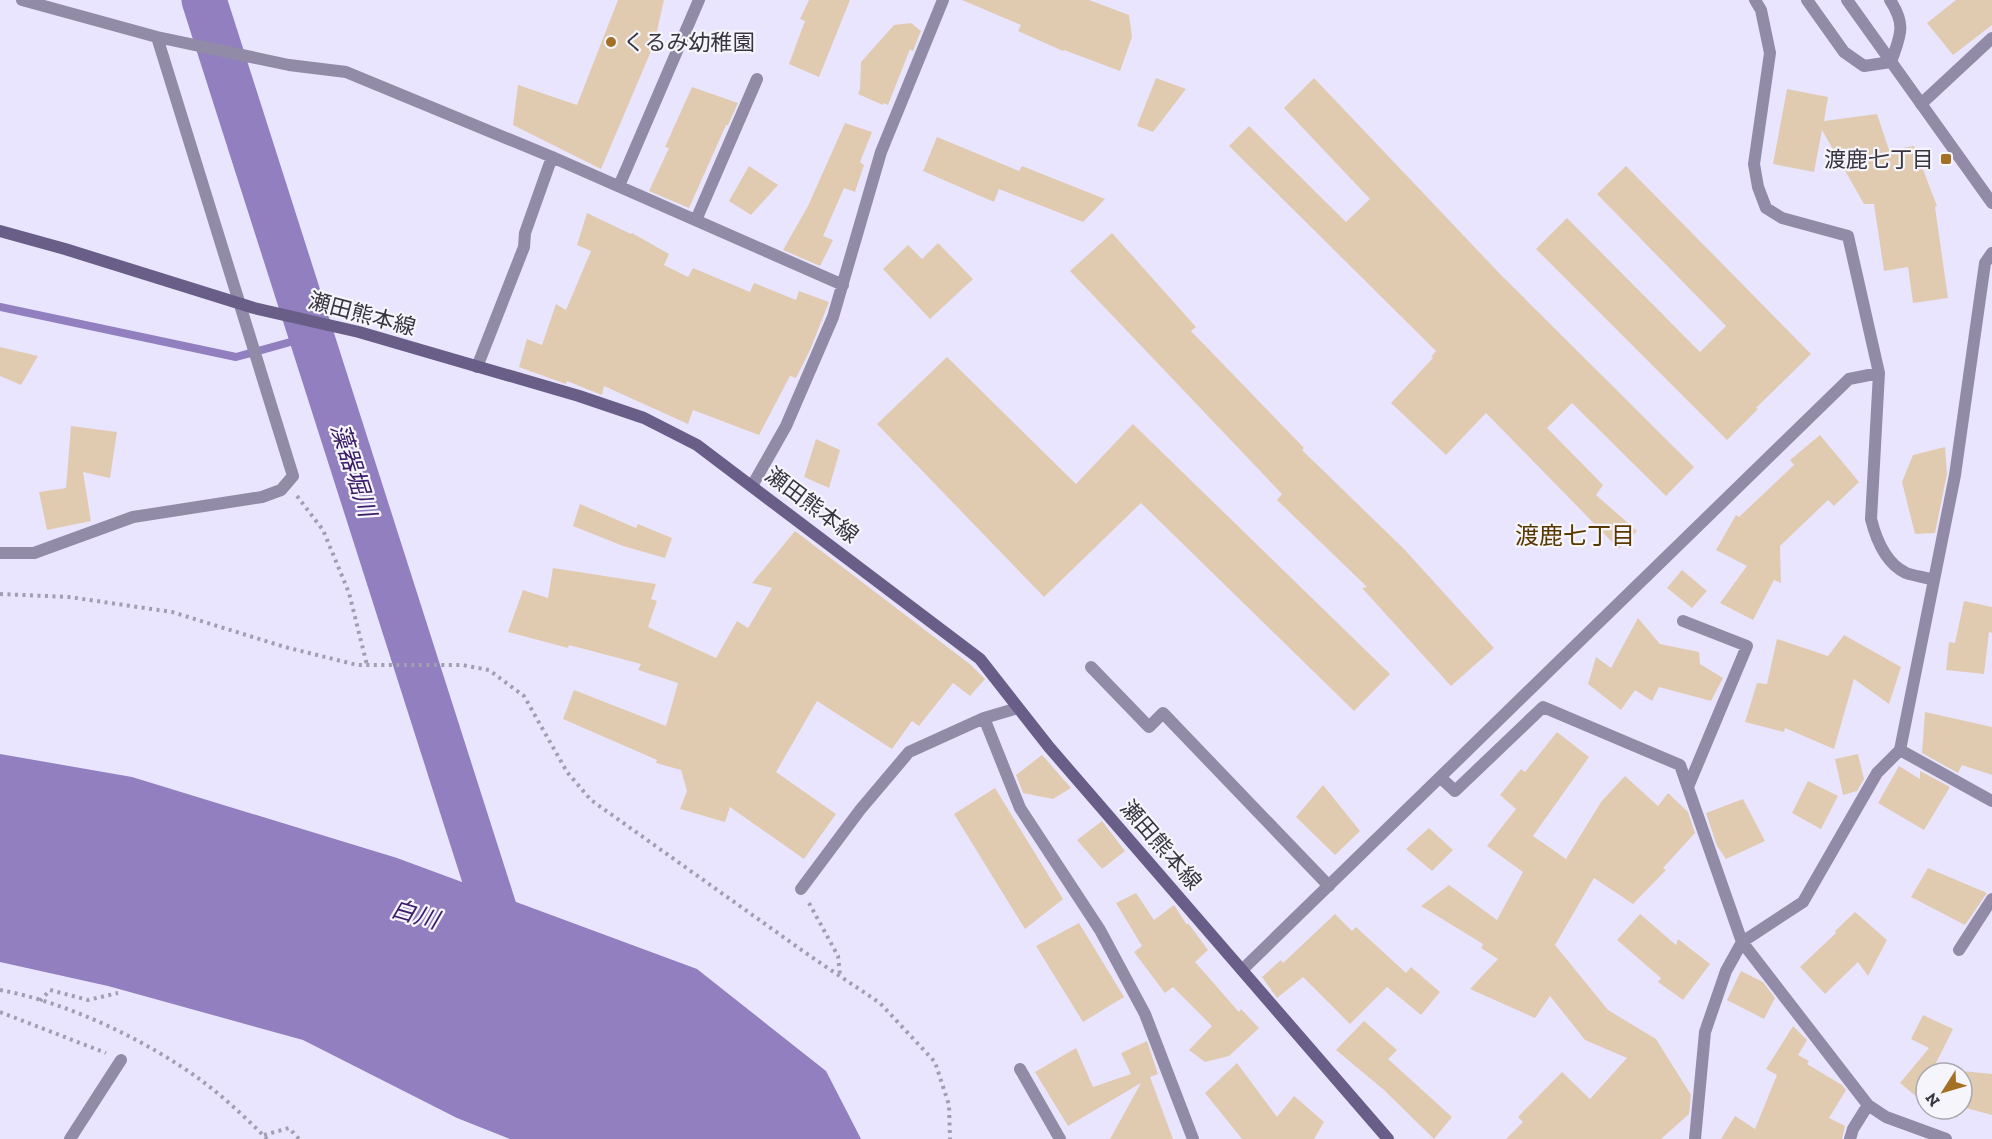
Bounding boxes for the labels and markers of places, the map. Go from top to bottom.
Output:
place label: くるみ幼稚園 [623,29,755,56]
marker: くるみ幼稚園 [604,35,618,49]
place label: 渡鹿七丁目 [1824,146,1934,173]
marker: 渡鹿七丁目 [1939,152,1953,166]

